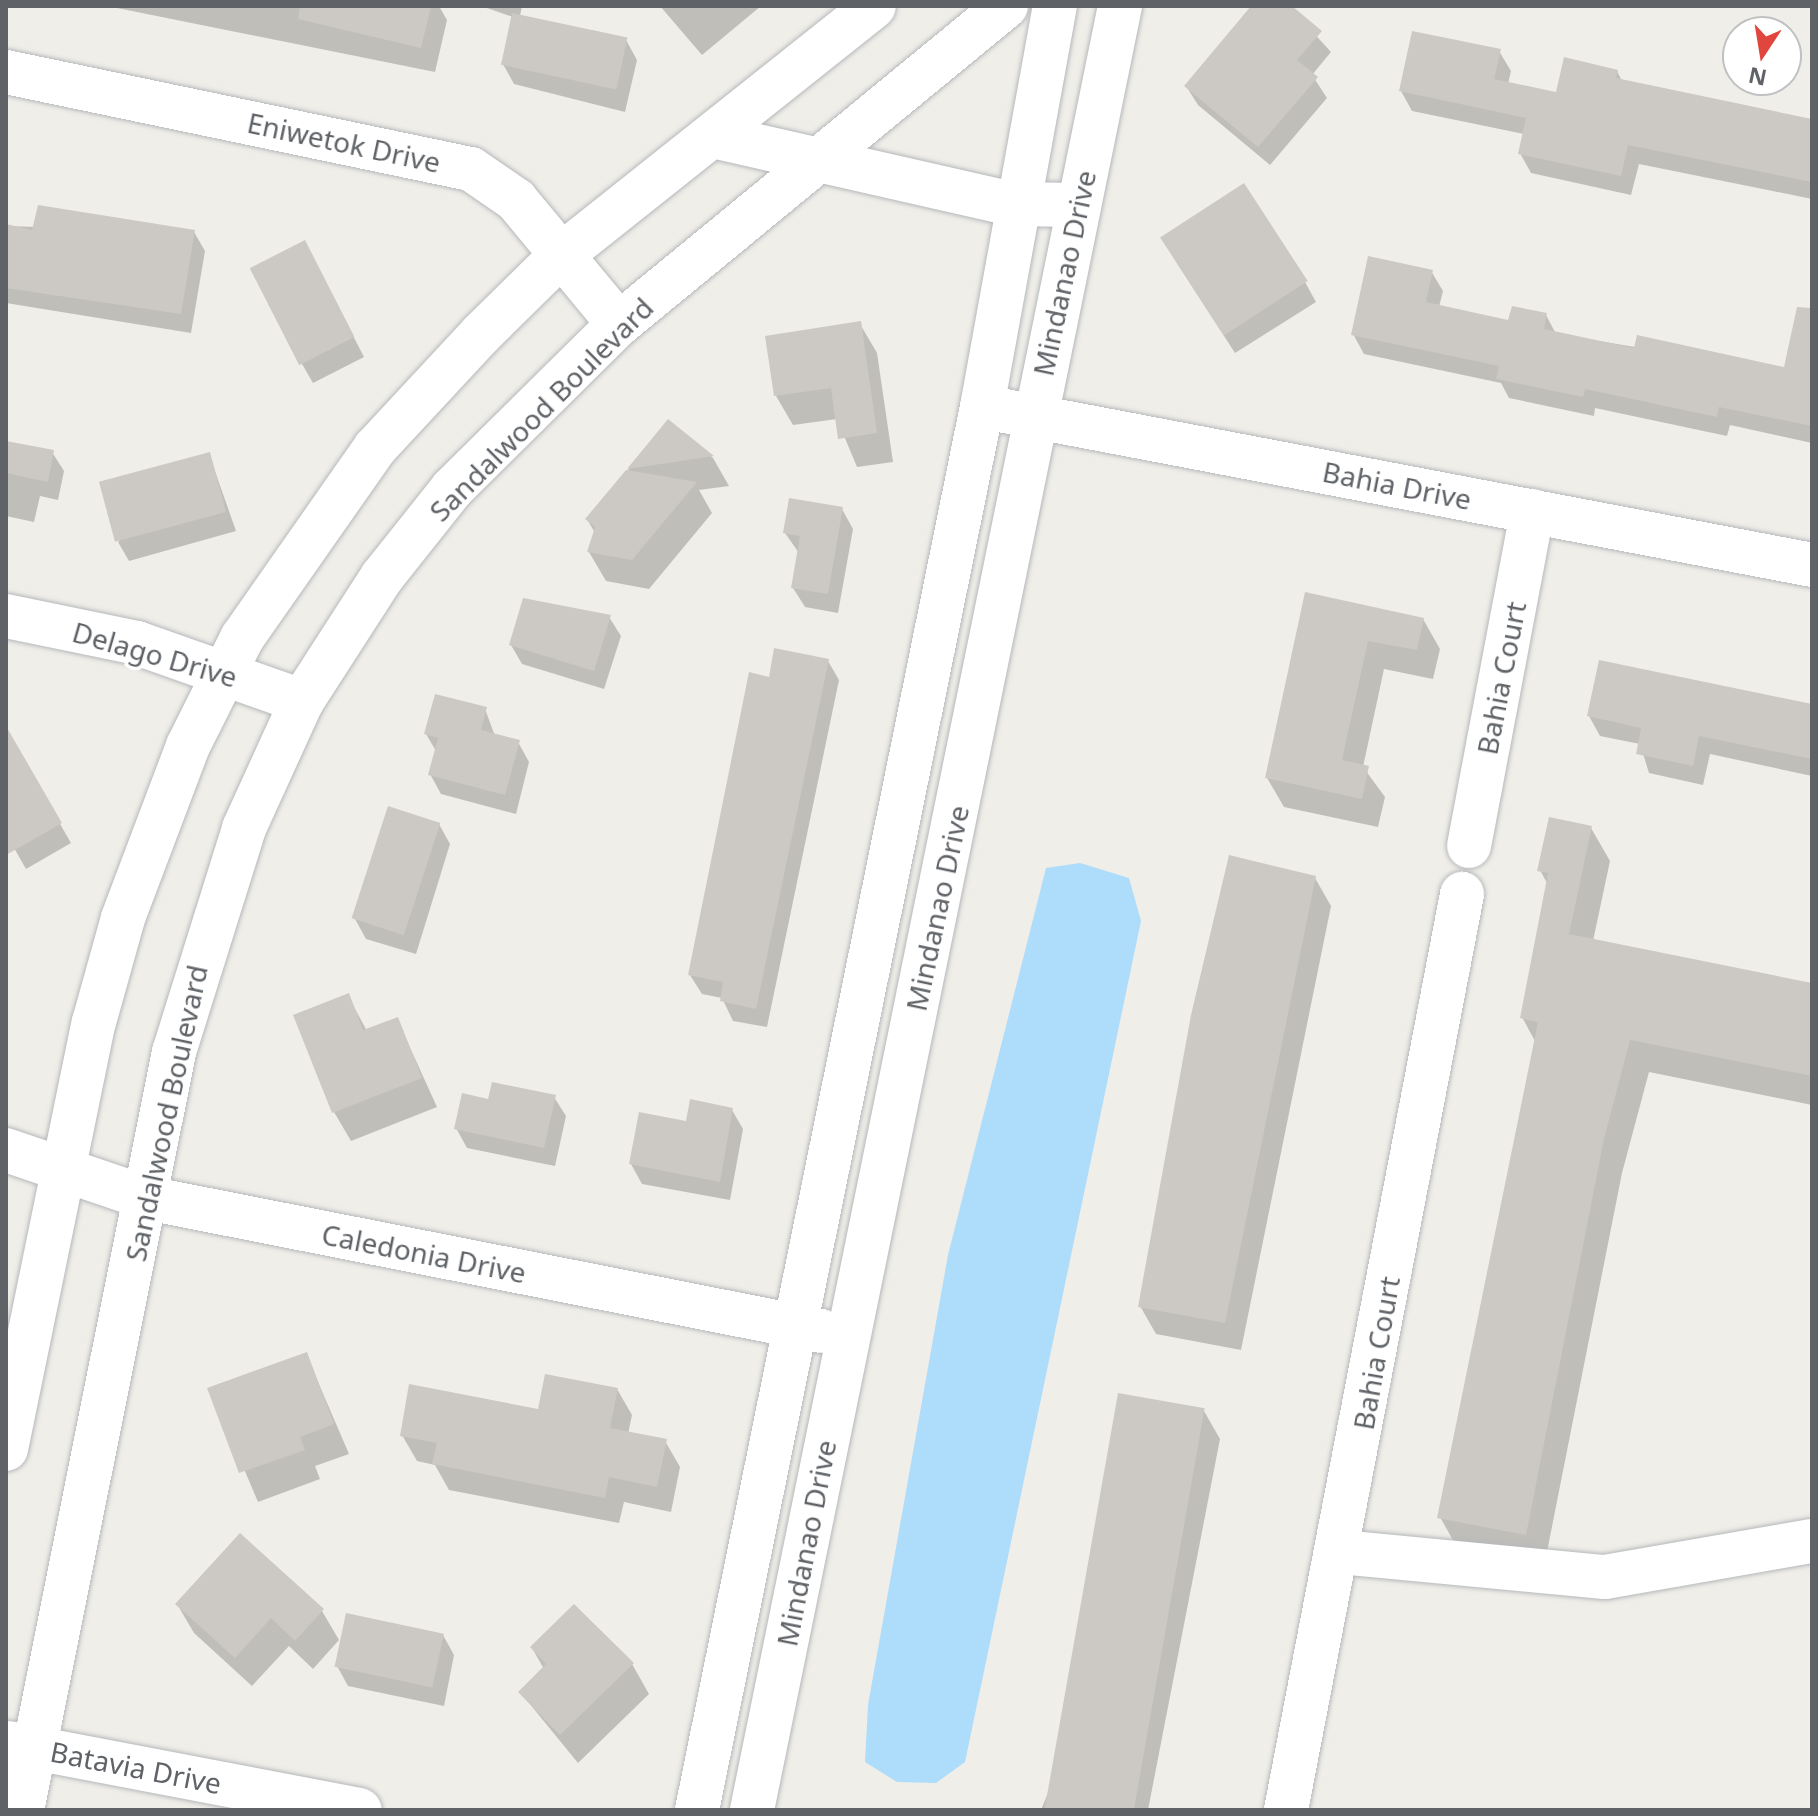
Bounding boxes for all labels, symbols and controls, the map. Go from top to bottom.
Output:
north arrow [1722,16,1802,96]
text: N [1746,61,1769,94]
street label: Eniwetok Drive [244,105,444,179]
street label: Mindanao Drive [1026,167,1102,379]
street label: Sandalwood Boulevard [422,290,660,528]
street label: Bahia Drive [1320,454,1474,516]
street label: Bahia Court [1470,599,1532,757]
street label: Delago Drive [69,614,241,694]
street label: Mindanao Drive [899,802,975,1014]
street label: Sandalwood Boulevard [118,962,214,1264]
street label: Caledonia Drive [319,1217,529,1289]
street label: Bahia Court [1346,1274,1406,1432]
street label: Mindanao Drive [770,1437,842,1649]
street label: Batavia Drive [48,1734,224,1800]

